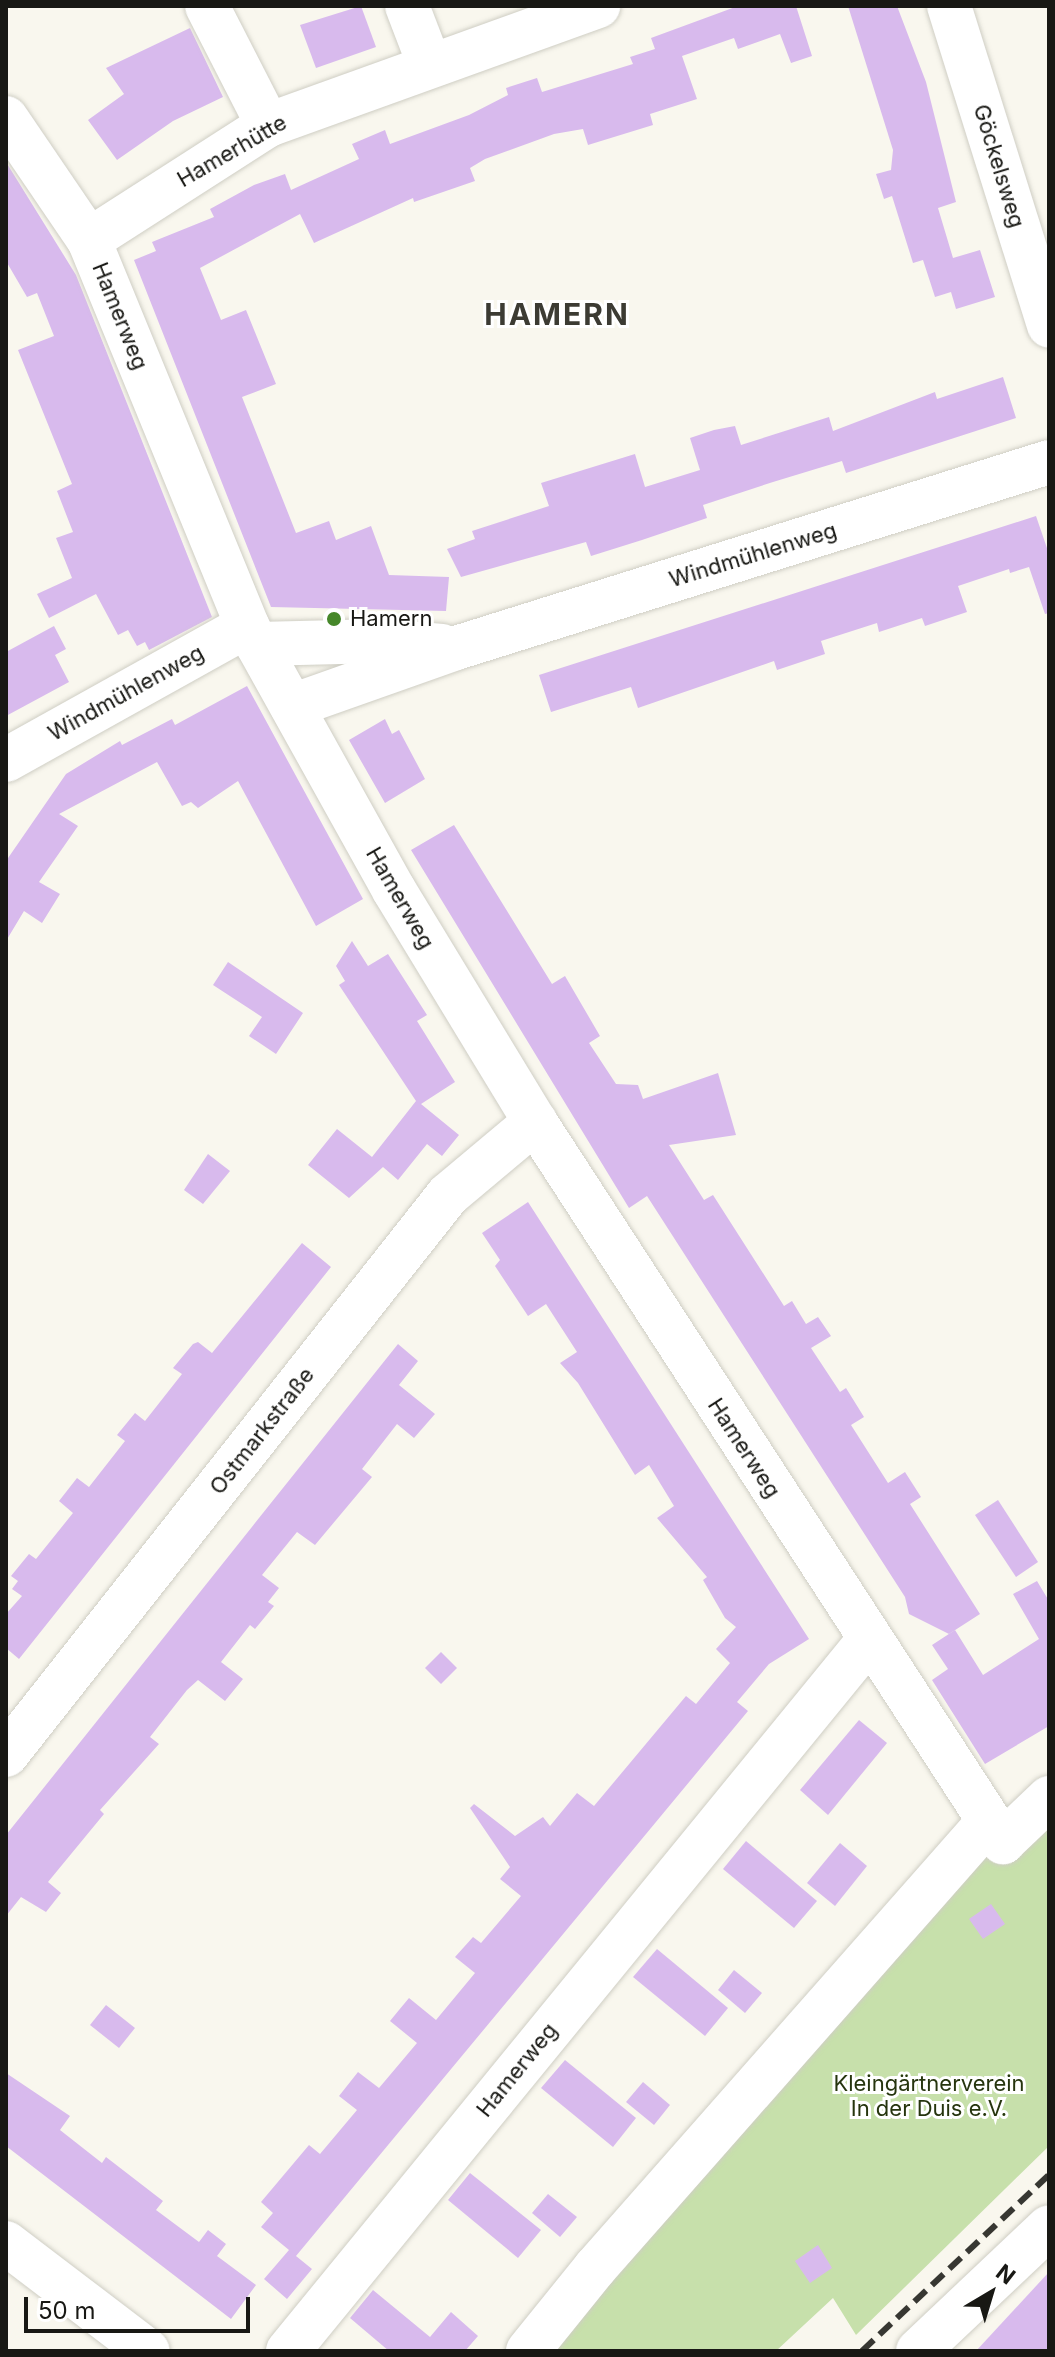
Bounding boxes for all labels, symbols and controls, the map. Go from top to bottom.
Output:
street label: Göckelsweg [968,101,1030,231]
street label: Hamerhütte [173,109,291,193]
street label: Hamerweg [87,259,153,373]
district label: HAMERN [484,296,630,332]
street label: Windmühlenweg [666,517,840,593]
place label: Hamern [350,606,432,632]
marker: Hamern [325,610,343,628]
street label: Windmühlenweg [44,639,208,747]
street label: Hamerweg [360,842,440,954]
street label: Ostmarkstraße [204,1362,320,1500]
street label: Hamerweg [702,1393,786,1503]
street label: Hamerweg [471,2018,563,2122]
park label: Kleingärtnerverein In der Duis e.V. [833,2070,1025,2122]
north arrow [951,2253,1031,2333]
text: N [991,2259,1020,2289]
scale bar [28,2281,254,2331]
text: 50 m [38,2296,96,2325]

